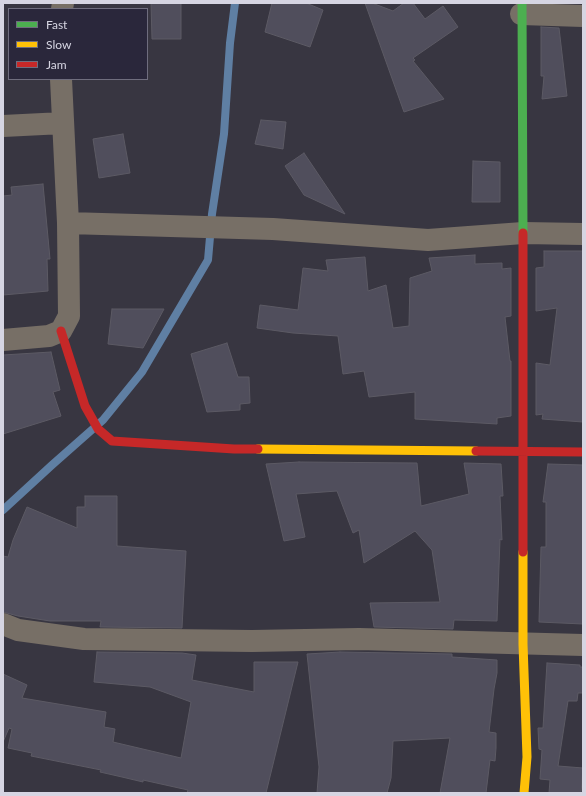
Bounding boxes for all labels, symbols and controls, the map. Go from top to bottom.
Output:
legend [8,8,148,80]
text: Fast [46,17,67,32]
text: Slow [46,37,71,52]
text: Jam [46,57,67,72]

